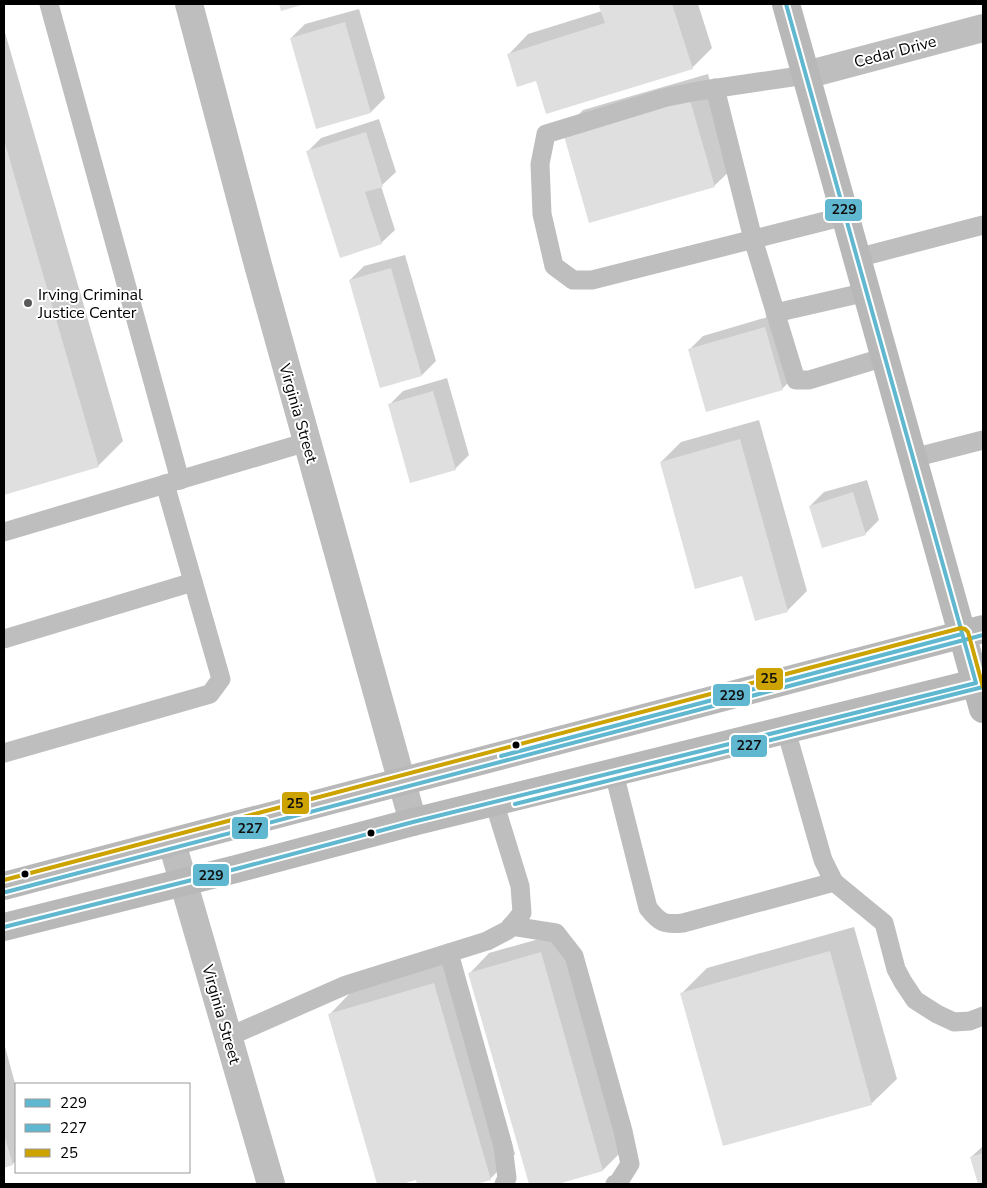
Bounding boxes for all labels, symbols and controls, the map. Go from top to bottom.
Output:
street label: Cedar Drive [852,30,939,74]
line badge: 229 [824,198,863,222]
text: 229 [831,200,857,219]
place label: Irving Criminal Justice Center [37,284,143,324]
marker: Irving Criminal Justice Center [22,297,34,309]
street label: Virginia Street [273,360,323,466]
line badge: 25 [755,667,784,691]
text: 25 [761,669,777,688]
line badge: 229 [712,683,751,707]
text: 229 [719,686,745,705]
line badge: 227 [730,734,768,758]
text: 227 [736,736,762,755]
unlabelled marker [511,740,521,750]
line badge: 25 [281,791,310,815]
text: 25 [287,794,303,813]
line badge: 227 [231,816,269,840]
text: 227 [237,819,263,838]
unlabelled marker [366,828,376,838]
line badge: 229 [192,863,230,887]
text: 229 [198,866,224,885]
unlabelled marker [20,869,30,879]
street label: Virginia Street [196,961,246,1067]
legend [15,1083,190,1173]
text: 229 [60,1093,87,1113]
text: 227 [60,1118,87,1138]
text: 25 [60,1143,78,1163]

